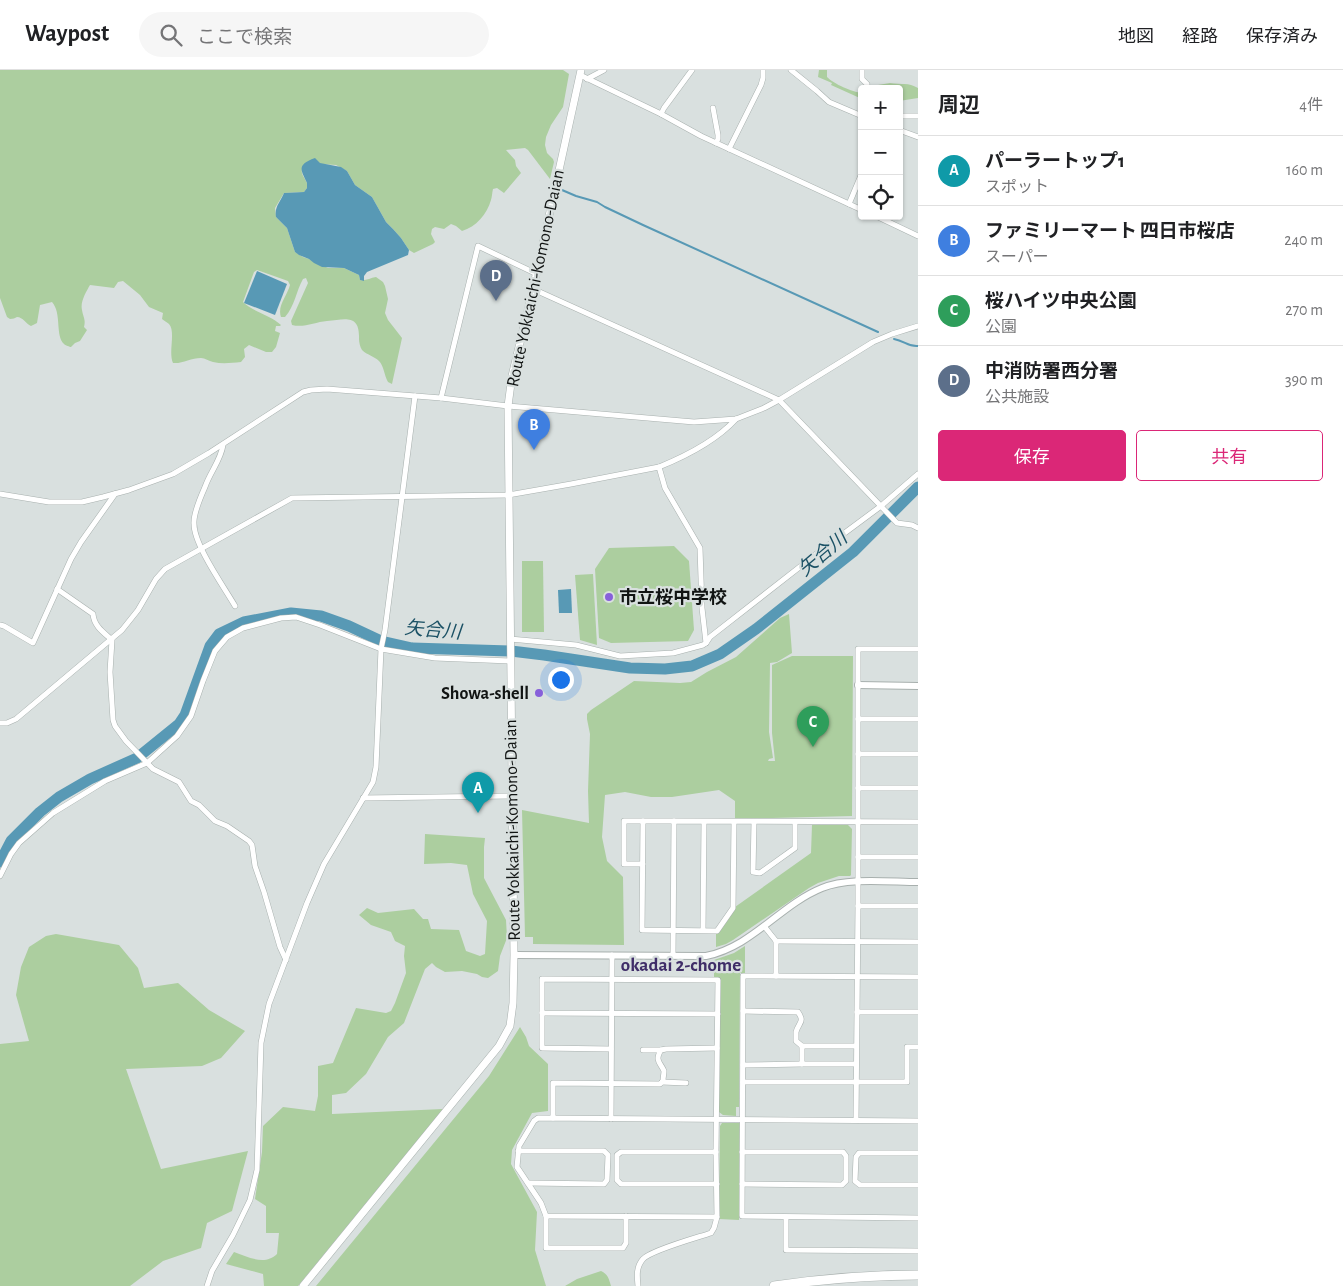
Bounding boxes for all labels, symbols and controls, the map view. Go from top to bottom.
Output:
search box [139,12,489,57]
icon: search [157,21,185,49]
text: Waypost [25,22,109,46]
text: ここで検索 [197,28,292,47]
text: 地図 [1118,28,1154,46]
text: 経路 [1182,28,1218,46]
text: 保存済み [1246,28,1318,46]
map controls [858,85,903,220]
button: + [858,85,903,130]
text: 周辺 [938,95,980,116]
text: 4件 [1299,97,1323,113]
button: − [858,130,903,175]
text: パーラートップ1 [985,152,1125,171]
text: A [949,162,959,178]
text: 160 m [1286,162,1323,178]
street label: Route Yokkaichi-Komono-Daian [504,168,568,388]
button: locate [858,175,903,220]
text: スポット [985,179,1049,195]
text: ファミリーマート 四日市桜店 [985,222,1235,241]
text: B [949,232,959,248]
text: 240 m [1284,232,1323,248]
text: スーパー [985,249,1049,265]
pin: D [480,260,512,301]
text: 桜ハイツ中央公園 [985,292,1137,311]
text: C [950,302,958,318]
text: 270 m [1285,302,1323,318]
text: 公園 [985,319,1017,335]
text: 中消防署西分署 [985,362,1118,381]
text: D [949,372,959,388]
text: 390 m [1285,372,1323,388]
text: 公共施設 [985,389,1049,405]
pin: B [518,409,550,450]
button: 保存 [938,430,1126,481]
button: 共有 [1136,430,1323,481]
water label: 矢合川 [794,526,852,580]
place label: 市立桜中学校 [619,587,727,607]
marker: 市立桜中学校 [603,591,615,603]
water label: 矢合川 [404,617,464,643]
your location [548,667,574,693]
place label: Showa-shell [441,685,529,703]
marker: Showa-shell [533,687,545,699]
pin: C [797,706,829,747]
street label: Route Yokkaichi-Komono-Daian [502,719,524,941]
pin: A [462,772,494,813]
district label: okadai 2-chome [621,956,741,975]

